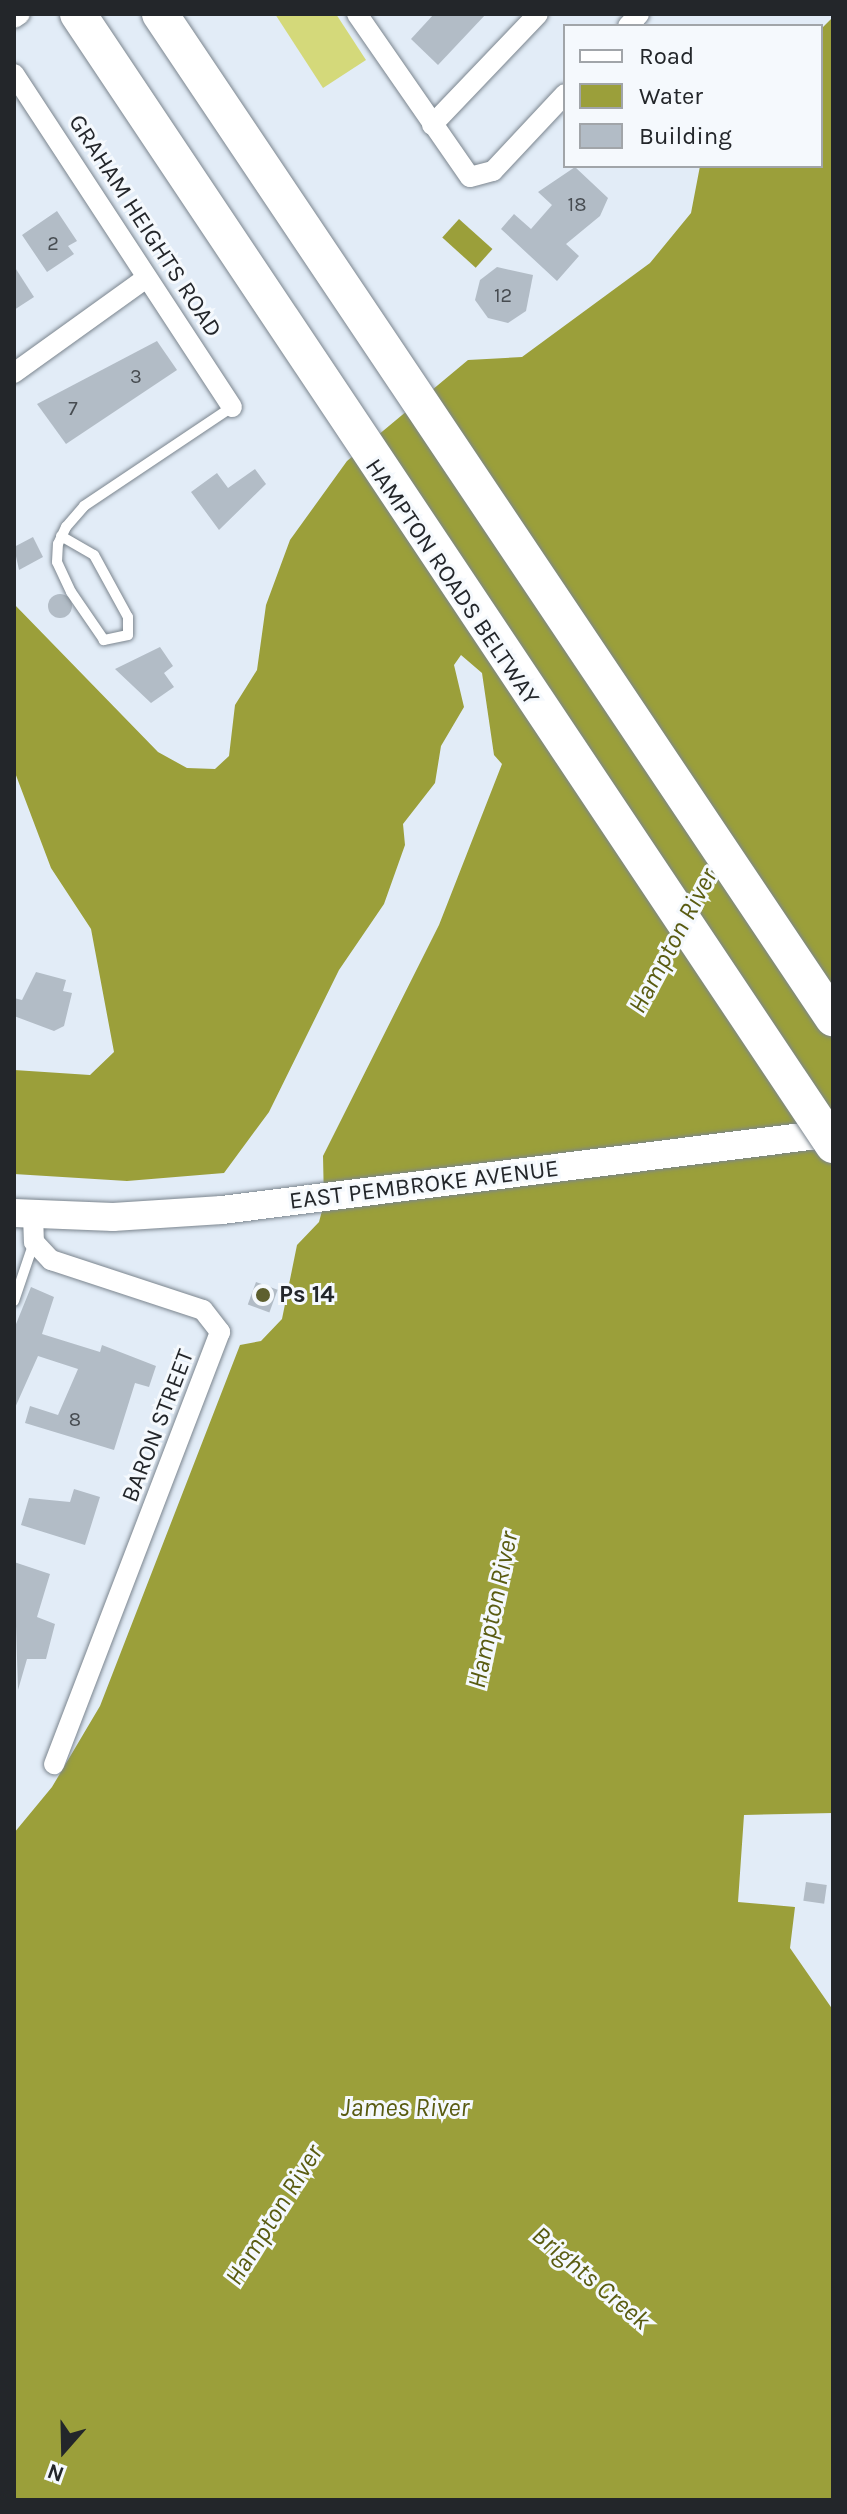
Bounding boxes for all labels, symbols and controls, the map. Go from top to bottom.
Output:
legend [563,24,823,168]
text: Road [639,42,694,70]
text: Water [639,82,703,110]
street label: GRAHAM HEIGHTS ROAD [62,109,228,343]
text: Building [639,122,732,150]
house number: 18 [568,192,586,216]
house number: 2 [47,231,59,255]
house number: 12 [494,283,512,307]
house number: 3 [130,364,142,388]
house number: 7 [68,396,78,420]
street label: HAMPTON ROADS BELTWAY [359,453,545,711]
water label: Hampton River [622,863,724,1019]
street label: EAST PEMBROKE AVENUE [288,1154,560,1216]
place label: Ps 14 [279,1281,334,1309]
marker: Ps 14 [254,1286,272,1304]
street label: BARON STREET [116,1346,200,1506]
house number: 8 [69,1407,81,1431]
water label: Hampton River [461,1529,525,1691]
water label: James River [341,2092,469,2124]
water label: Hampton River [218,2139,330,2291]
water label: Brights Creek [525,2219,657,2337]
north arrow [24,2410,104,2490]
text: N [44,2458,68,2487]

